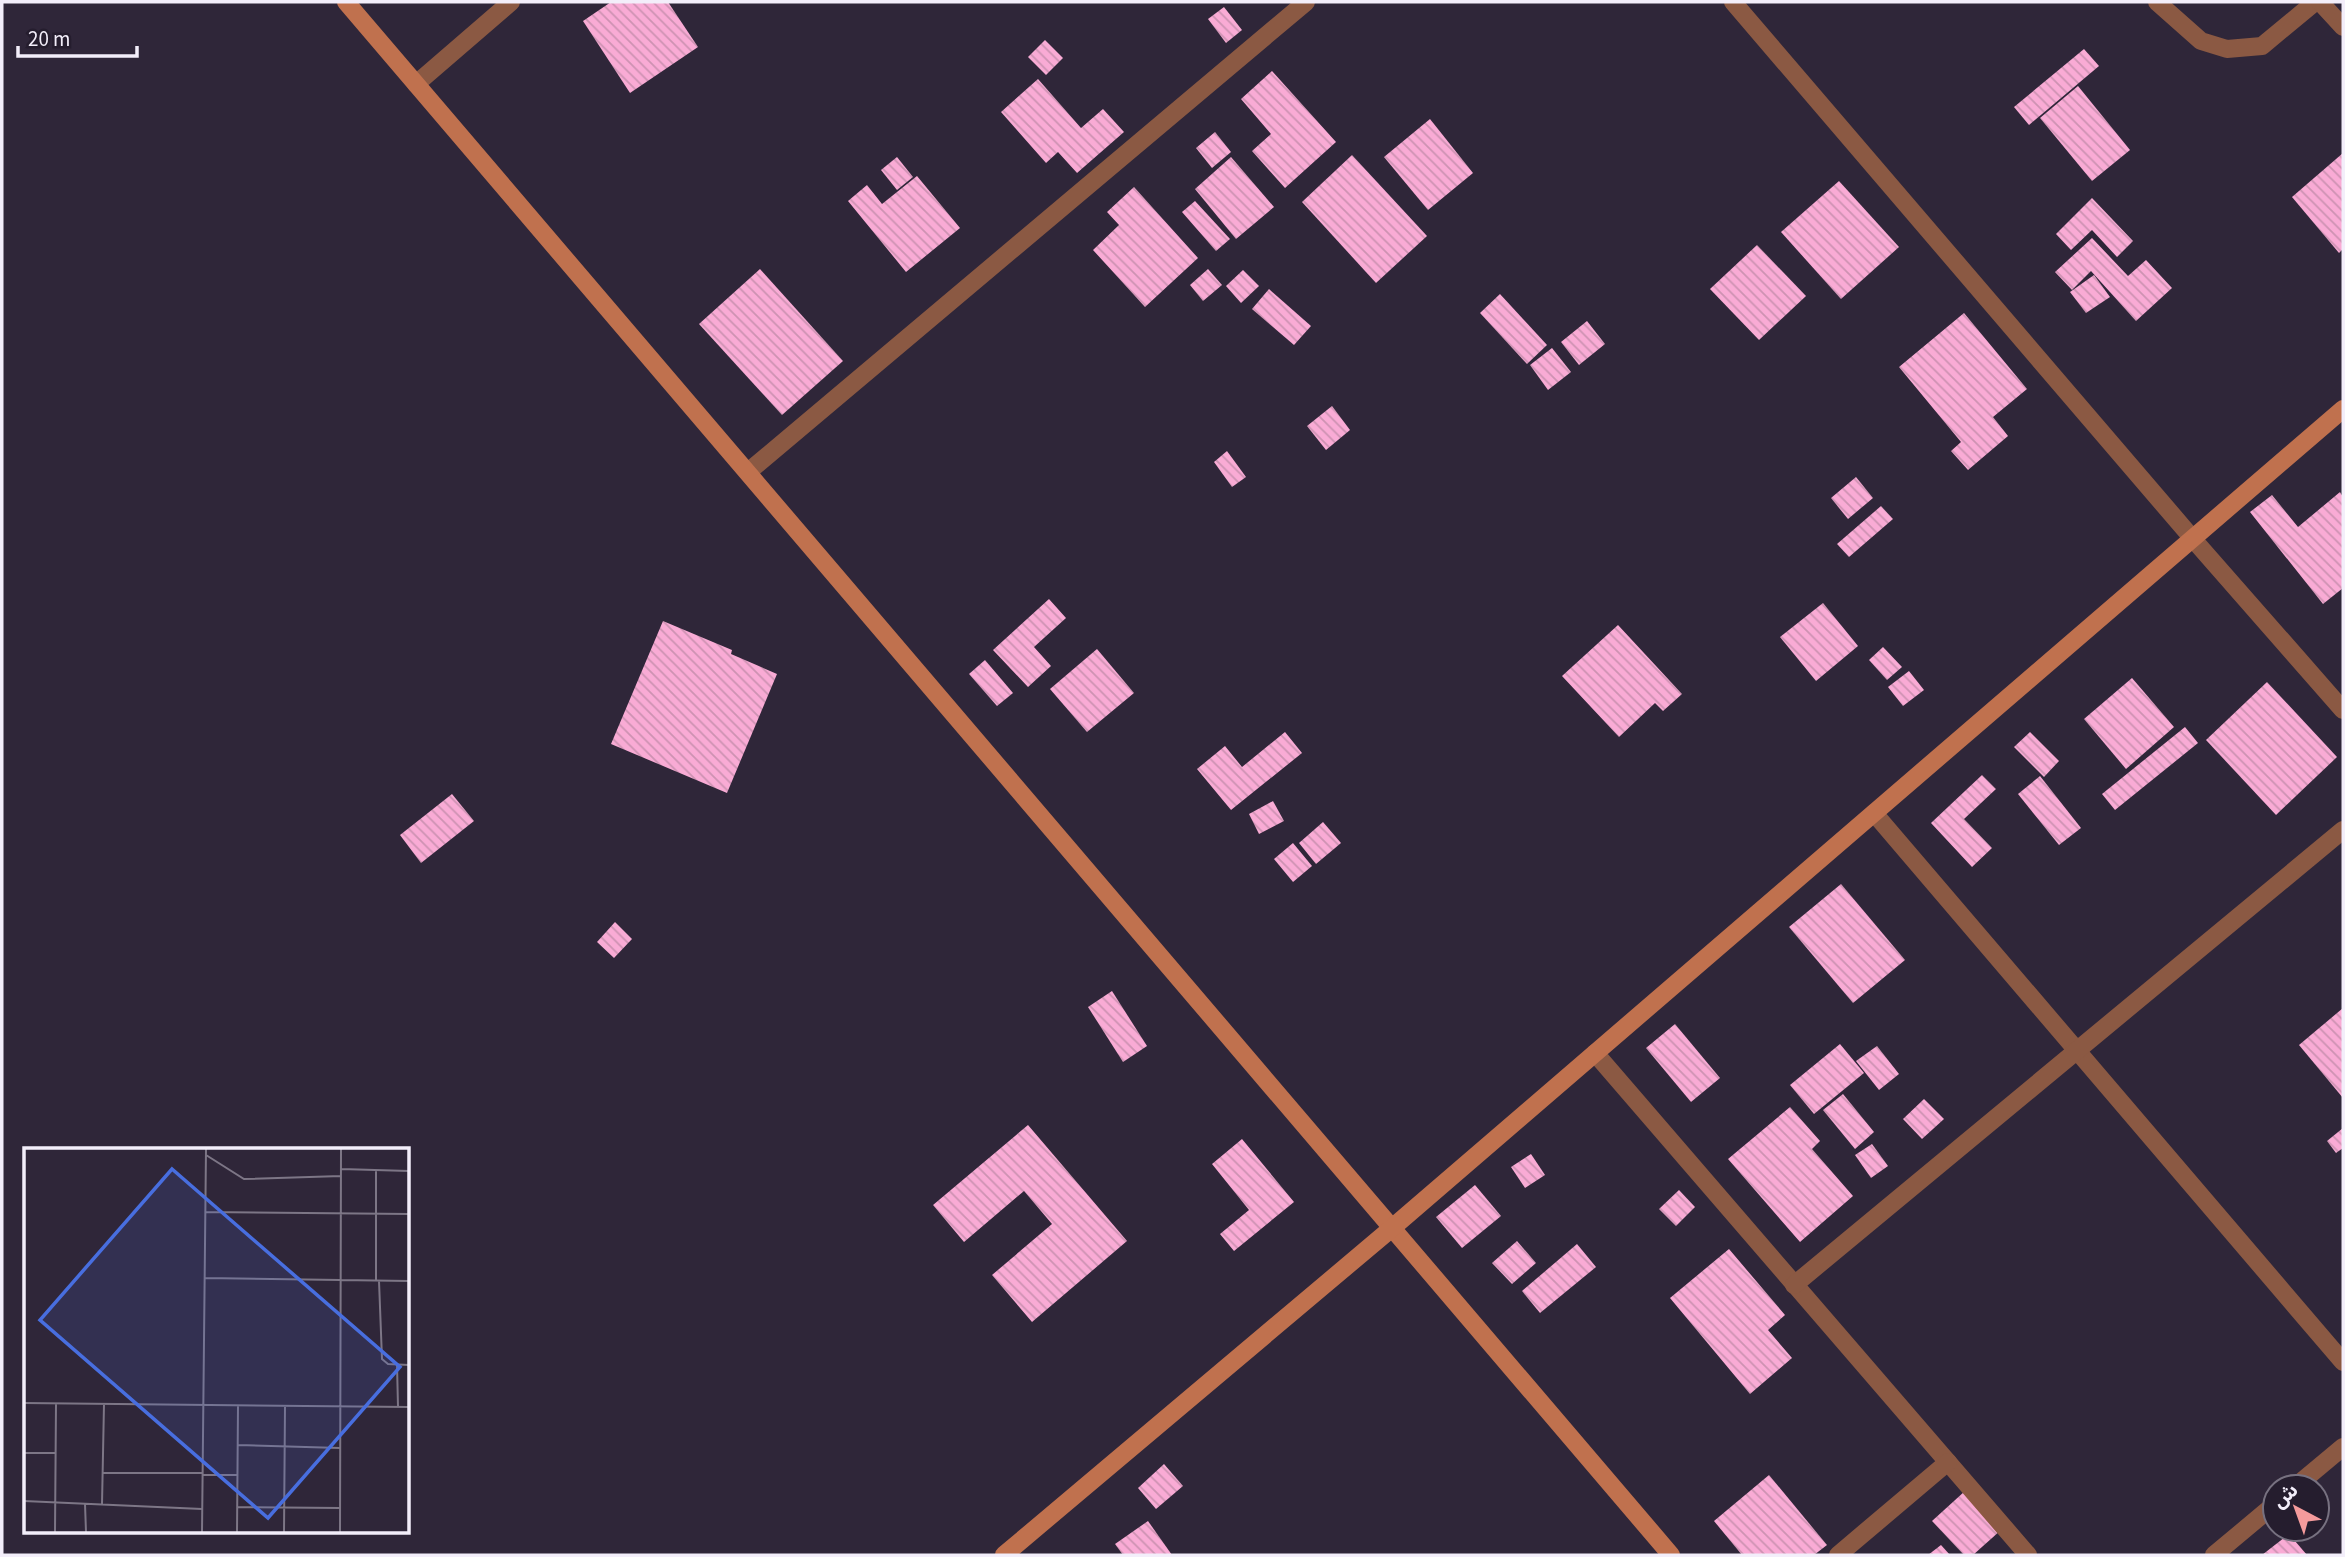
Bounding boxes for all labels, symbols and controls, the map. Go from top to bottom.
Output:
scale bar [18,14,136,58]
text: 20 m [28,24,70,54]
inset map [24,1148,410,1532]
north arrow [2261,1473,2331,1543]
text: ش [2267,1478,2305,1515]

